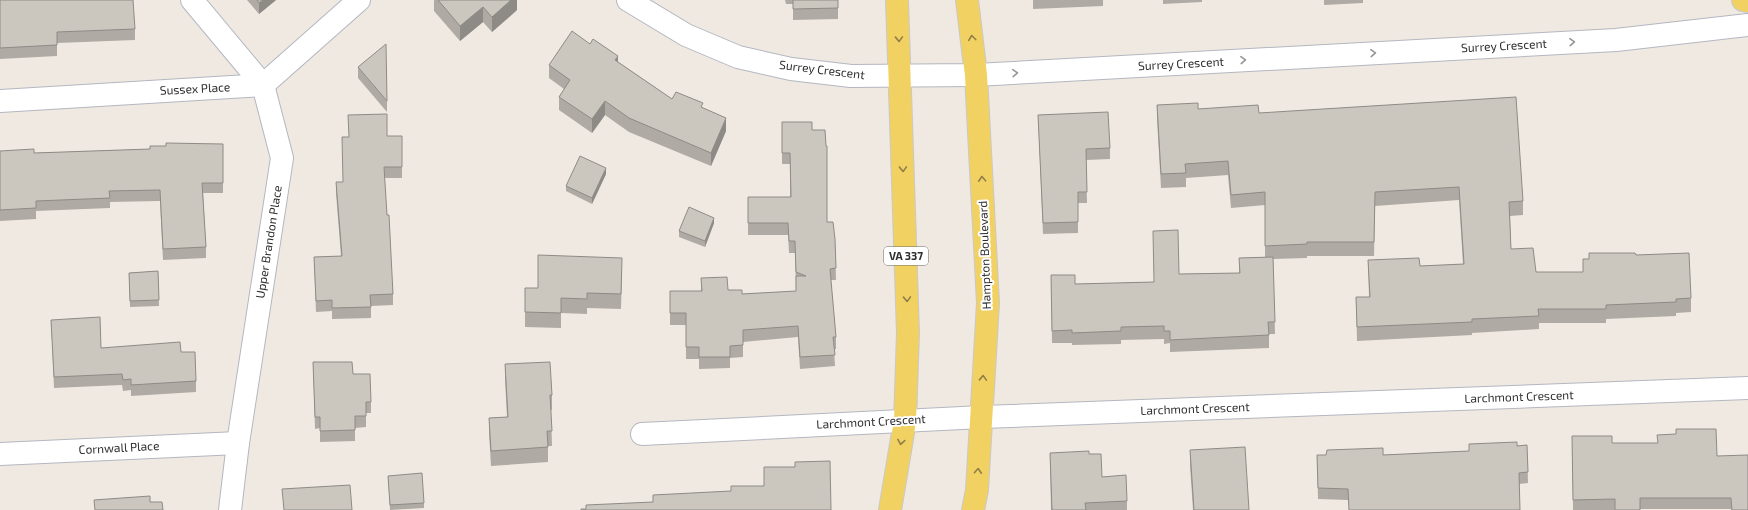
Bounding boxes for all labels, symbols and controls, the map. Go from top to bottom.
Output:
one-way arrow [967,34,976,41]
one-way arrow [894,36,903,42]
street label: Surrey Crescent [1461,36,1548,54]
one-way arrow [1569,38,1575,46]
one-way arrow [1370,49,1376,58]
street label: Surrey Crescent [1138,54,1225,72]
one-way arrow [1240,56,1246,65]
street label: Surrey Crescent [779,57,866,81]
one-way arrow [1012,69,1018,77]
street label: Sussex Place [159,79,231,97]
one-way arrow [899,166,907,172]
one-way arrow [977,176,986,182]
street label: Upper Brandon Place [252,184,284,299]
street label: Hampton Boulevard [975,201,993,310]
road number: VA 337 [884,247,928,265]
one-way arrow [903,296,911,302]
one-way arrow [979,375,988,381]
street label: Larchmont Crescent [1464,387,1574,405]
street label: Larchmont Crescent [1140,399,1250,417]
street label: Larchmont Crescent [816,411,926,431]
street label: Cornwall Place [78,438,160,456]
one-way arrow [897,439,906,446]
one-way arrow [974,468,983,475]

